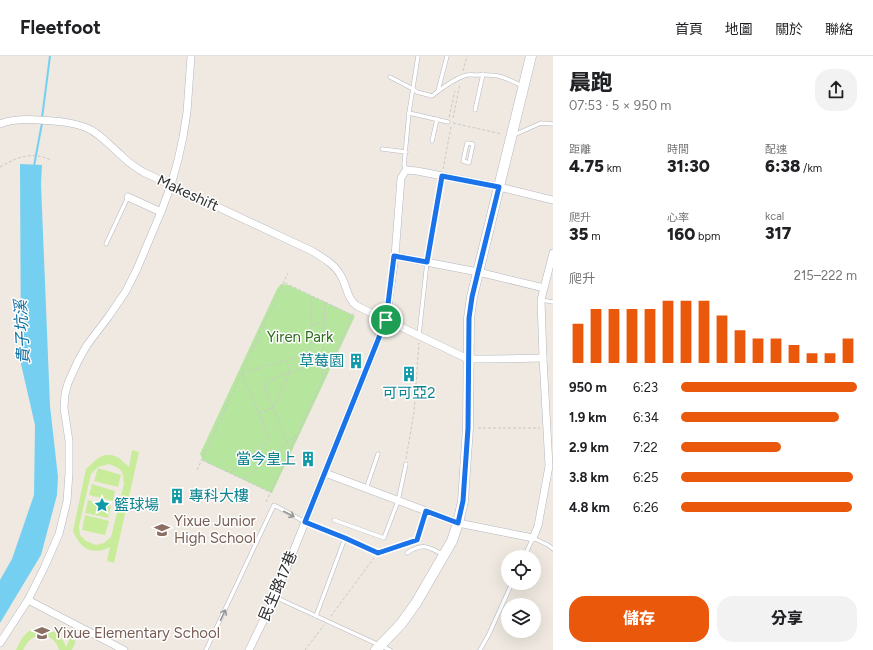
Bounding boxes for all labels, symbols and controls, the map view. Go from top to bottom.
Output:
text: Fleetfoot [20,16,101,39]
text: 首頁 [675,21,703,38]
text: 地圖 [725,21,753,38]
text: 關於 [775,21,803,38]
text: 聯絡 [825,21,853,38]
text: 晨跑 [569,69,613,96]
button: share [815,69,857,111]
text: 07:53 · 5 × 950 m [569,98,671,113]
text: 距離 [569,143,591,156]
text: 時間 [667,143,689,156]
text: 配速 [765,143,787,156]
text: 4.75 [569,156,604,176]
text: 31:30 [667,156,710,176]
text: 6:38 [765,156,800,176]
text: km [604,162,621,175]
text: /km [800,162,822,175]
street label: Makeshift [154,171,222,215]
text: kcal [765,210,784,223]
text: 爬升 [569,211,591,224]
text: 心率 [667,211,689,224]
text: 317 [765,223,791,243]
text: 35 [569,224,588,244]
text: 160 [667,224,695,244]
text: m [588,230,601,243]
text: bpm [695,230,720,243]
text: 215–222 m [794,268,857,283]
text: 爬升 [569,271,595,286]
water label: 貴子坑溪 [11,298,33,364]
pin [369,303,403,337]
icon: arrive [375,309,397,331]
park label: Yiren Park [267,328,334,346]
place label: 草莓園 [299,352,344,370]
building icon: 草莓園 [347,352,365,370]
building icon: 可可亞2 [400,365,418,383]
text: 950 m [569,380,607,395]
text: 6:23 [633,380,658,395]
place label: 可可亞2 [382,384,436,402]
text: 1.9 km [569,410,607,425]
text: 6:34 [633,410,659,425]
text: 2.9 km [569,440,609,455]
text: 7:22 [633,440,658,455]
place label: 當今皇上 [236,450,296,468]
building icon: 當今皇上 [299,450,317,468]
text: 3.8 km [569,470,609,485]
text: 6:25 [633,470,658,485]
building icon: 專科大樓 [168,487,186,505]
place label: 專科大樓 [189,487,249,505]
place icon: 籃球場 [93,496,111,514]
place label: 籃球場 [114,496,159,514]
text: 4.8 km [569,500,610,515]
text: 6:26 [633,500,658,515]
one-way arrow [283,510,295,518]
place label: Yixue Junior High School [174,512,256,547]
school or university icon: Yixue Junior High School [153,521,171,539]
street label: 民生路17巷 [255,548,301,624]
map controls [501,550,541,638]
button: locate [501,550,541,590]
button: 儲存 [569,596,709,642]
button: 分享 [717,596,857,642]
button: layers [501,598,541,638]
one-way arrow [220,609,227,621]
school or university icon: Yixue Elementary School [33,624,51,642]
place label: Yixue Elementary School [54,624,220,642]

